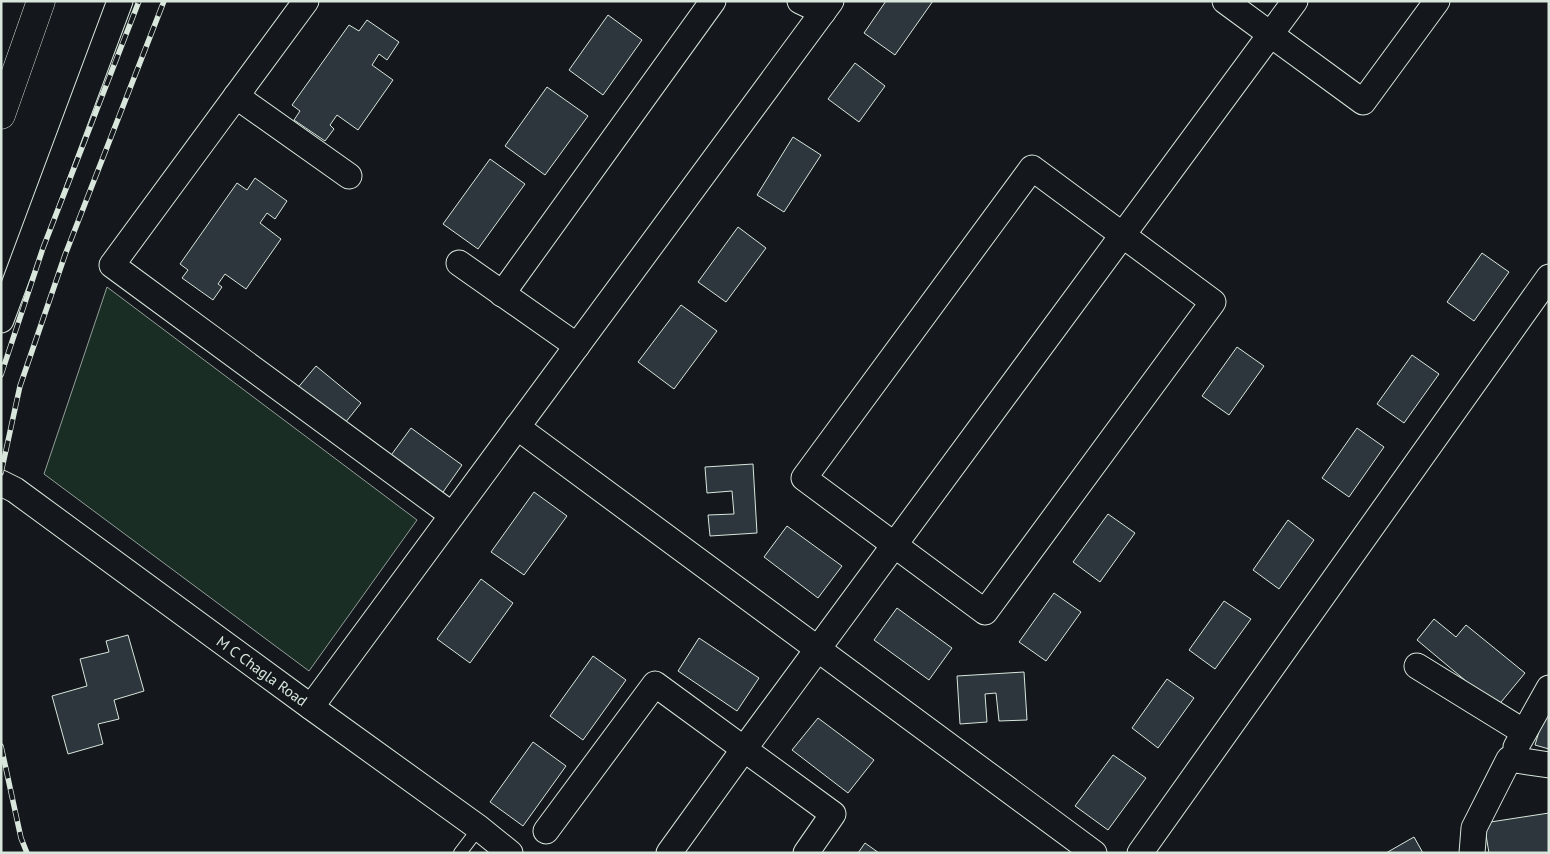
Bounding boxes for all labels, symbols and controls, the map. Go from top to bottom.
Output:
street label: M C Chagla Road [213,632,311,710]

